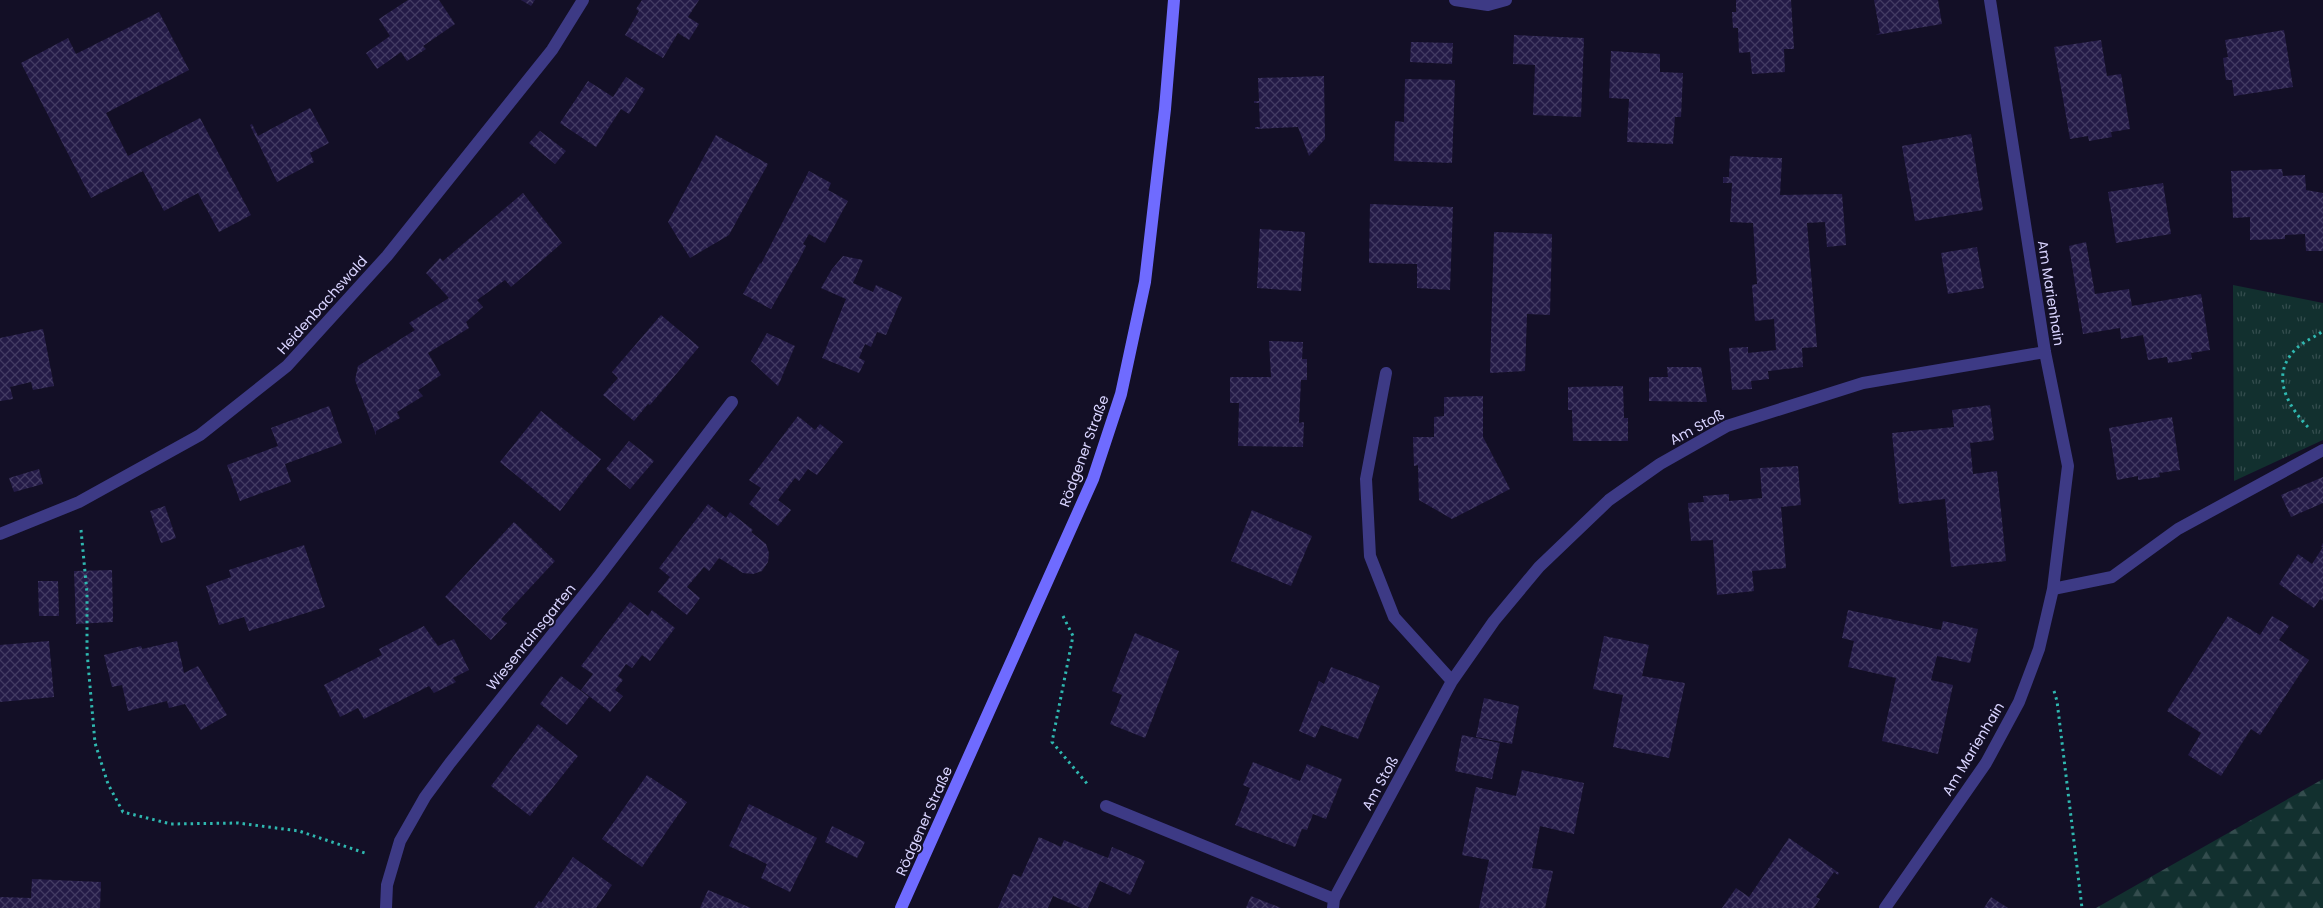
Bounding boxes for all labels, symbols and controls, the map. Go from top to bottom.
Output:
street label: Am Marienhain [2033,239,2069,347]
street label: Heidenbachswald [272,251,372,359]
street label: Rödgener Straße [1054,392,1114,510]
street label: Am Stoß [1666,404,1728,450]
street label: Wiesenrainsgarten [482,579,580,695]
street label: Am Marienhain [1937,698,2009,800]
street label: Am Stoß [1357,752,1403,814]
street label: Rödgener Straße [891,763,957,879]

